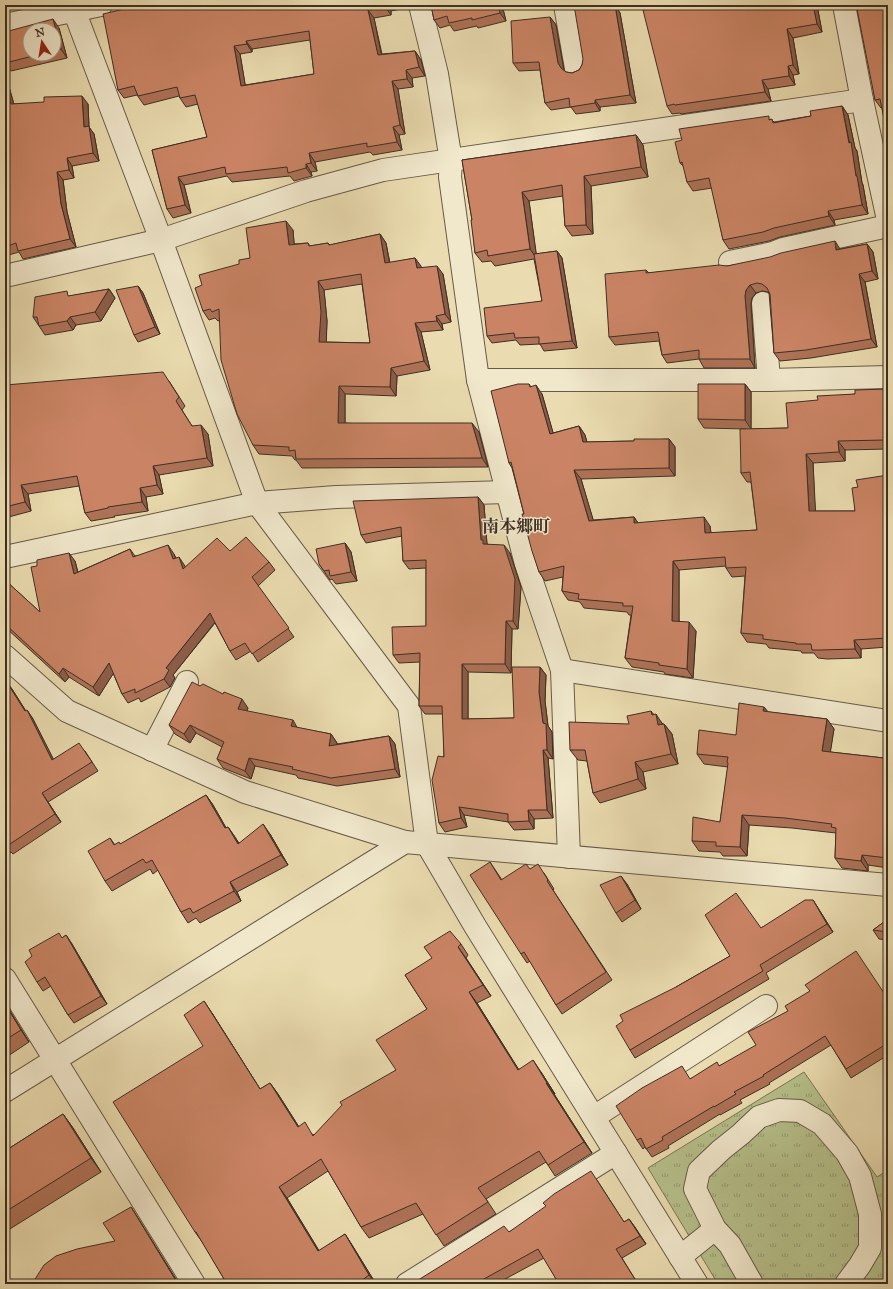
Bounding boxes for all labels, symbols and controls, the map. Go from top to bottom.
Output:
north arrow [22,22,62,62]
text: N [34,25,47,40]
district label: 南本郷町 [482,516,550,537]

